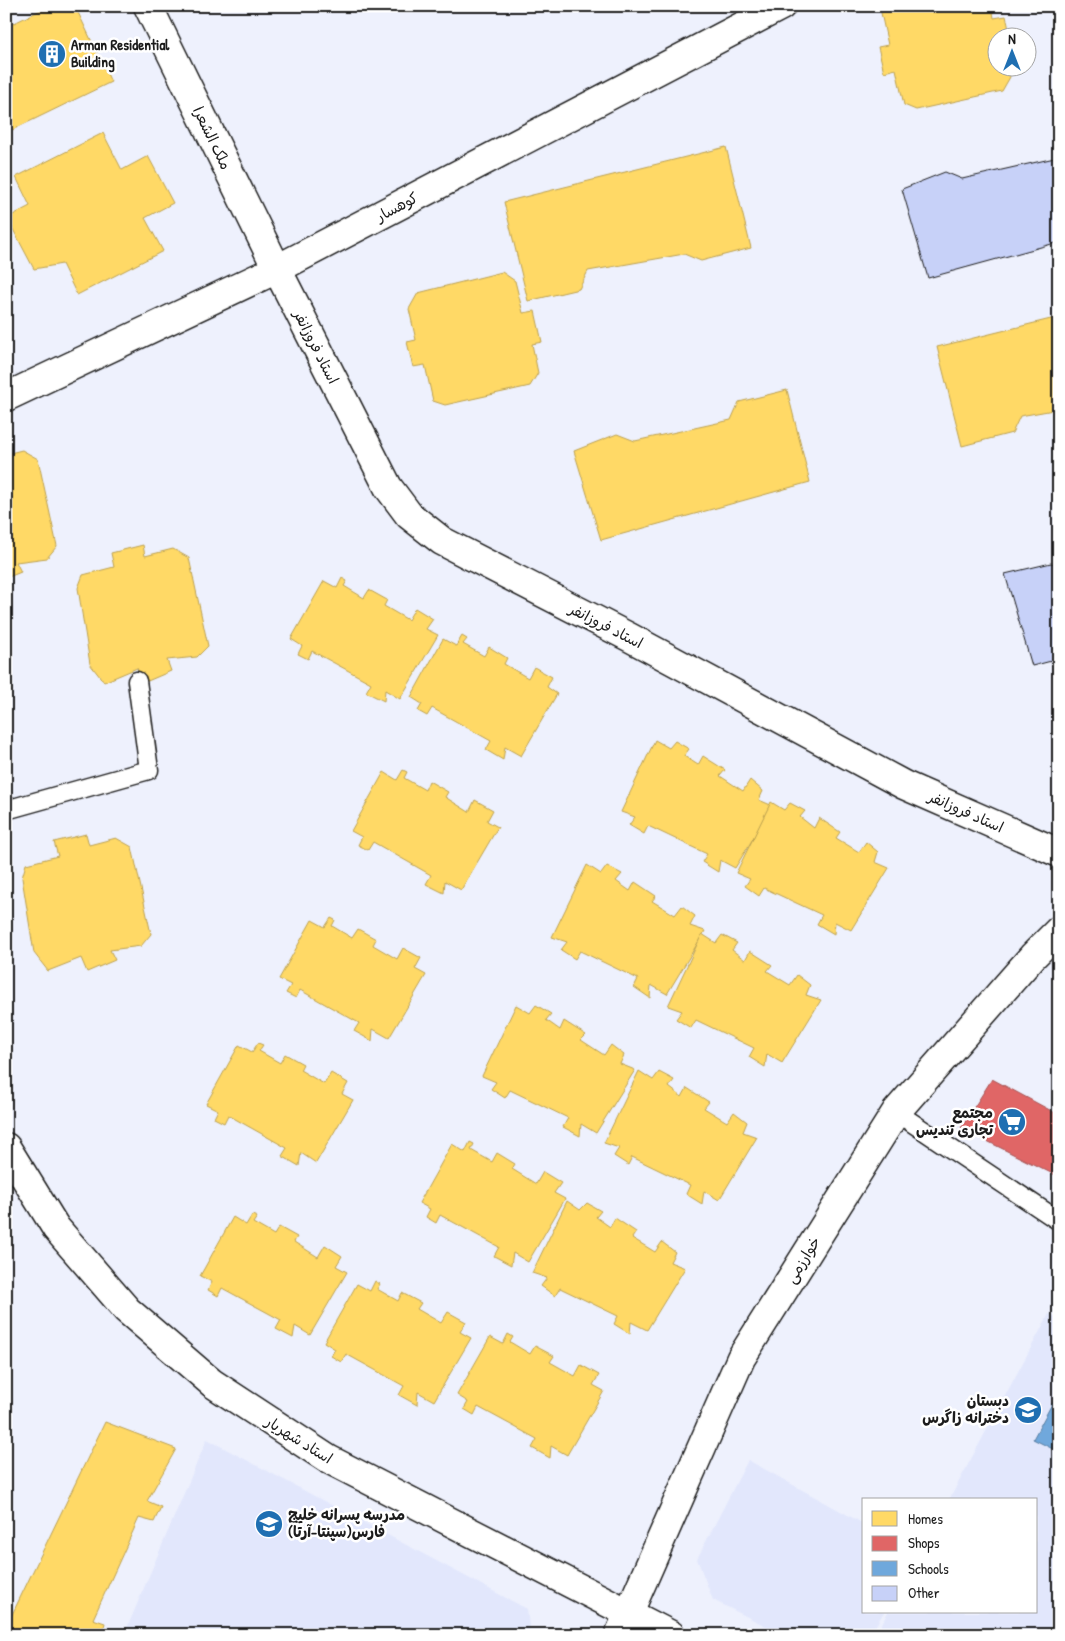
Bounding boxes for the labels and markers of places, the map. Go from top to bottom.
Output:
place label: Arman Residential Building [71,34,170,73]
building icon: Arman Residential Building [37,39,67,69]
place label: مجتمع تجاری تندیس [916,1102,994,1140]
supermarket icon: مجتمع تجاری تندیس [997,1107,1027,1137]
place label: دبستان دخترانه زاگرس [922,1390,1009,1428]
school or university icon: دبستان دخترانه زاگرس [1013,1395,1043,1425]
place label: مدرسه پسرانه خلیج فارس(سپنتا-آرتا) [288,1504,405,1542]
school or university icon: مدرسه پسرانه خلیج فارس(سپنتا-آرتا) [254,1509,284,1539]

